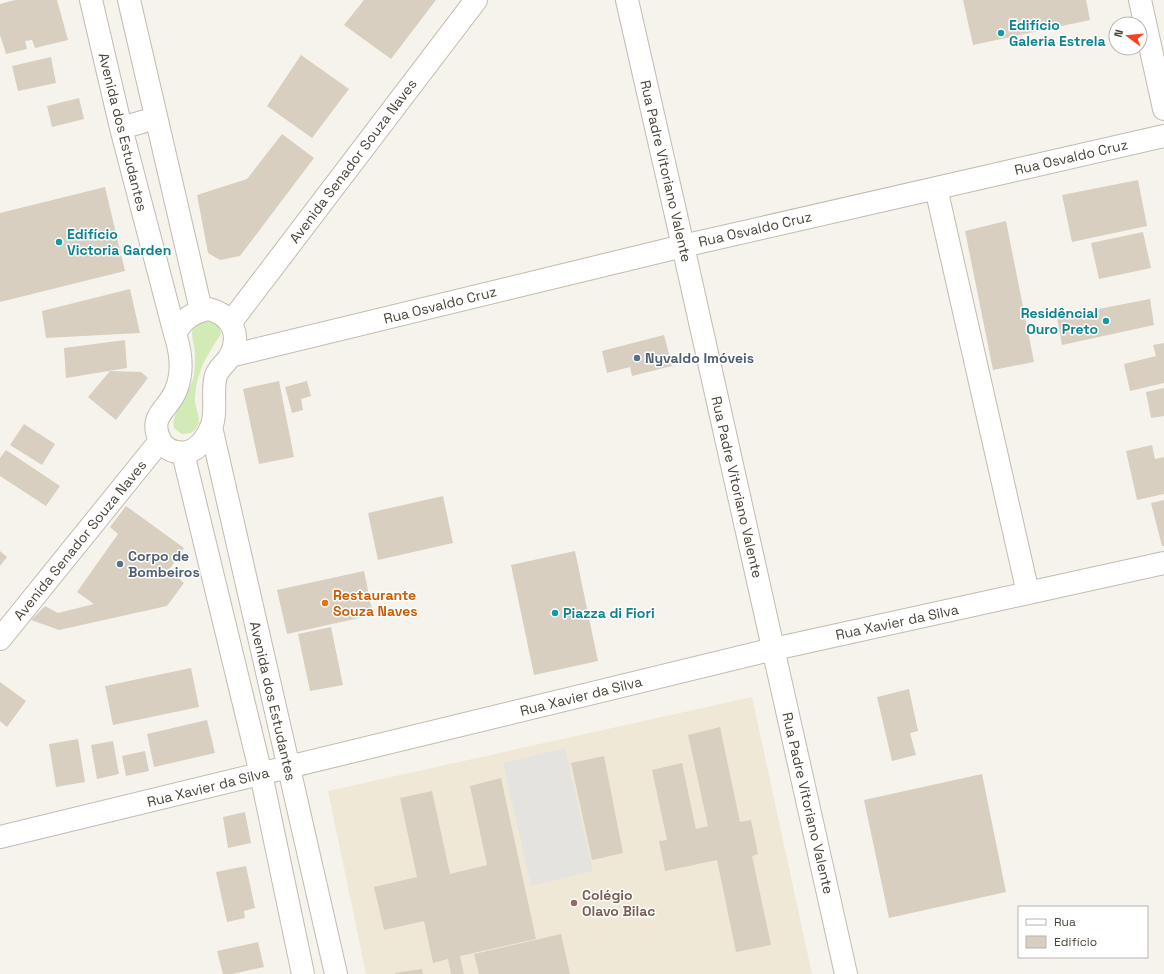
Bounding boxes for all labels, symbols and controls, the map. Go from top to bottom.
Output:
place label: Edifício Galeria Estrela [1009,16,1106,50]
north arrow [1108,16,1148,56]
marker: Edifício Galeria Estrela [996,28,1006,38]
text: N [1111,28,1126,39]
street label: Avenida dos Estudantes [95,51,151,213]
street label: Avenida Senador Souza Naves [285,75,421,247]
street label: Rua Padre Vitoriano Valente [636,78,696,264]
street label: Rua Osvaldo Cruz [1013,135,1129,179]
street label: Rua Osvaldo Cruz [697,207,813,251]
place label: Edifício Victoria Garden [67,225,171,259]
marker: Edifício Victoria Garden [54,237,64,247]
street label: Rua Osvaldo Cruz [382,282,498,328]
place label: Residêncial Ouro Preto [1021,304,1098,338]
marker: Residêncial Ouro Preto [1101,316,1111,326]
place label: Nyvaldo Imóveis [645,349,754,367]
marker: Nyvaldo Imóveis [632,353,642,363]
street label: Rua Padre Vitoriano Valente [707,394,767,580]
street label: Avenida Senador Souza Naves [10,456,150,624]
place label: Corpo de Bombeiros [128,547,200,581]
marker: Corpo de Bombeiros [115,559,125,569]
place label: Restaurante Souza Naves [333,586,418,620]
marker: Restaurante Souza Naves [320,598,330,608]
street label: Rua Xavier da Silva [834,600,960,644]
place label: Piazza di Fiori [563,604,655,622]
marker: Piazza di Fiori [550,608,560,618]
street label: Avenida dos Estudantes [246,620,300,782]
street label: Rua Xavier da Silva [518,672,644,720]
street label: Rua Padre Vitoriano Valente [778,710,838,896]
street label: Rua Xavier da Silva [145,763,271,811]
place label: Colégio Olavo Bilac [582,886,655,920]
marker: Colégio Olavo Bilac [569,898,579,908]
legend [1018,906,1148,958]
text: Rua [1054,914,1076,930]
text: Edifício [1054,934,1097,950]

